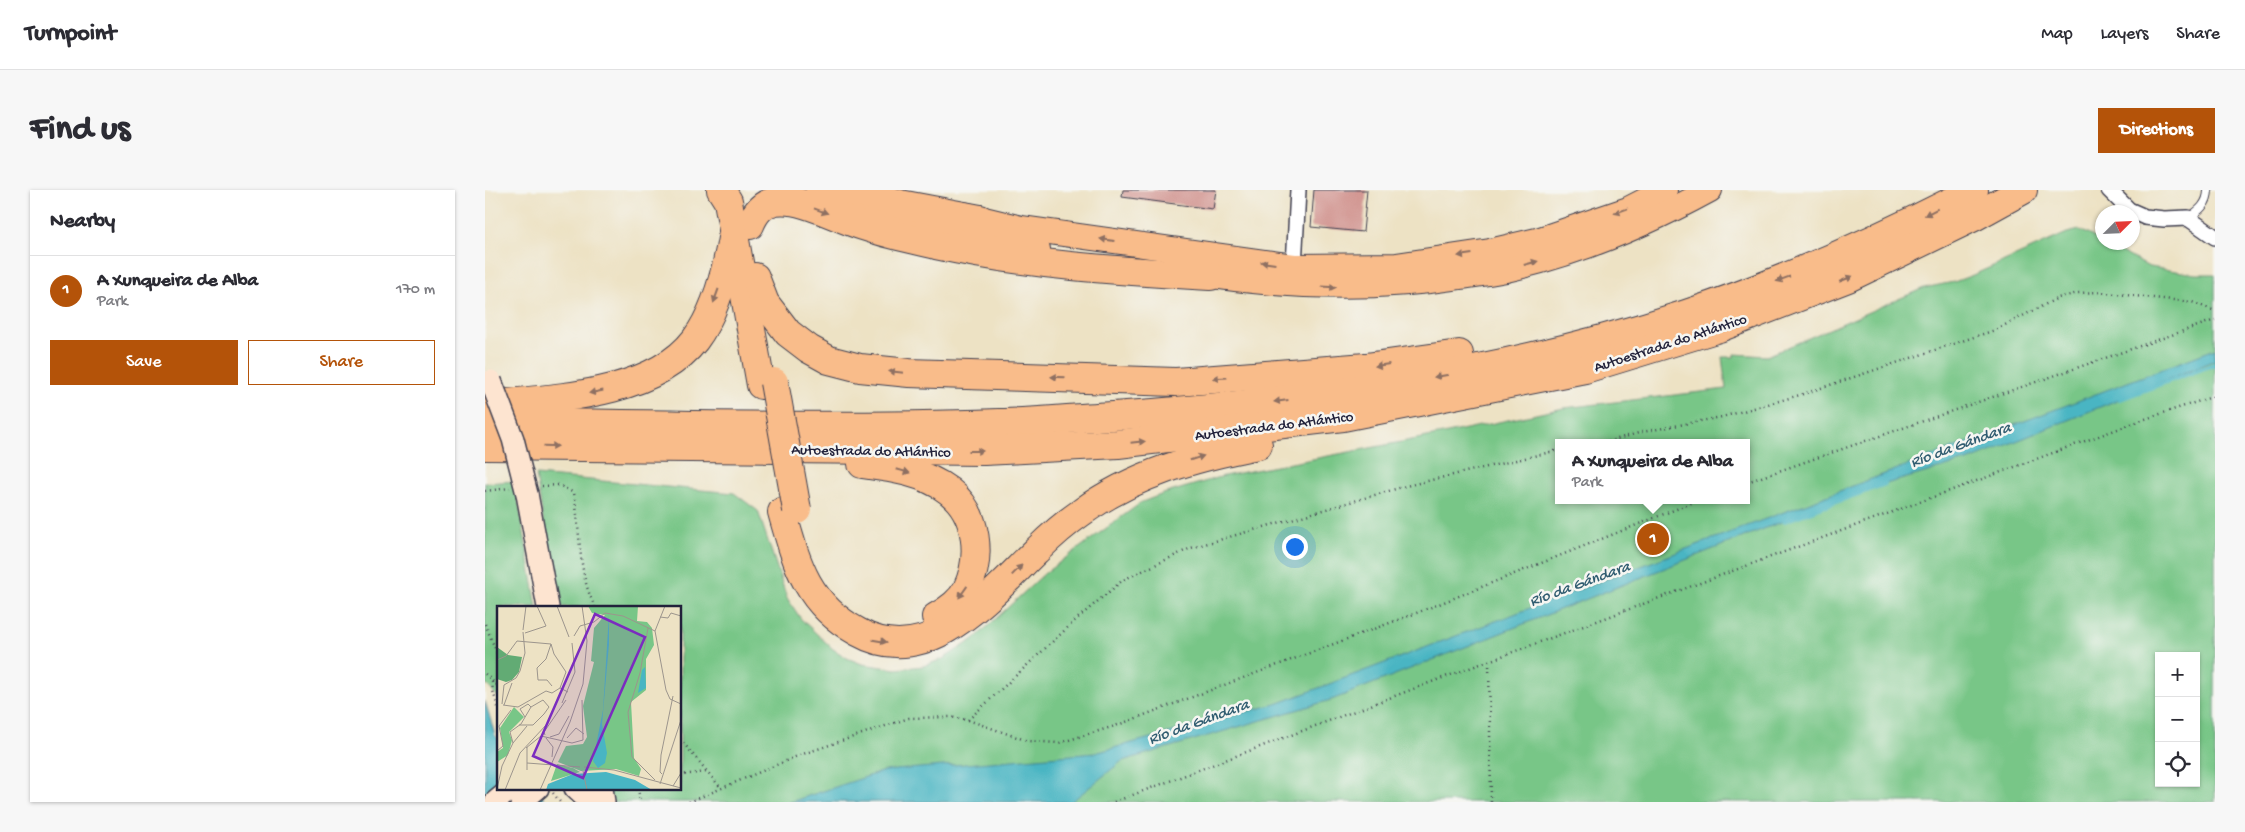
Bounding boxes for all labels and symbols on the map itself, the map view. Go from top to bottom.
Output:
north arrow [2095,205,2140,250]
one-way arrow [1613,207,1628,215]
one-way arrow [813,208,828,215]
one-way arrow [1923,208,1938,216]
one-way arrow [1099,236,1115,244]
one-way arrow [1456,251,1472,259]
one-way arrow [1260,258,1276,266]
one-way arrow [1523,259,1538,267]
one-way arrow [1839,274,1853,282]
one-way arrow [1775,276,1790,283]
one-way arrow [1321,283,1337,291]
one-way arrow [712,289,719,304]
street label: Autoestrada do Atlántico [1592,311,1749,377]
one-way arrow [1374,361,1390,369]
one-way arrow [887,368,903,376]
one-way arrow [1433,372,1449,380]
one-way arrow [1050,373,1066,381]
one-way arrow [1212,375,1228,383]
one-way arrow [587,388,603,396]
one-way arrow [1273,397,1289,405]
street label: Autoestrada do Atlántico [1194,408,1355,446]
water label: Río da Gándara [1908,419,2015,473]
one-way arrow [1131,438,1147,446]
street label: Autoestrada do Atlántico [791,442,951,462]
one-way arrow [543,443,559,451]
one-way arrow [968,447,984,455]
one-way arrow [1190,454,1205,462]
one-way arrow [896,467,911,475]
pin: 1 [1637,520,1669,558]
your location [1282,534,1308,560]
water label: Río da Gándara [1527,558,1634,612]
one-way arrow [1011,564,1023,576]
one-way arrow [958,585,968,599]
inset map [497,606,681,790]
one-way arrow [872,637,888,645]
water label: Río da Gándara [1146,696,1253,750]

